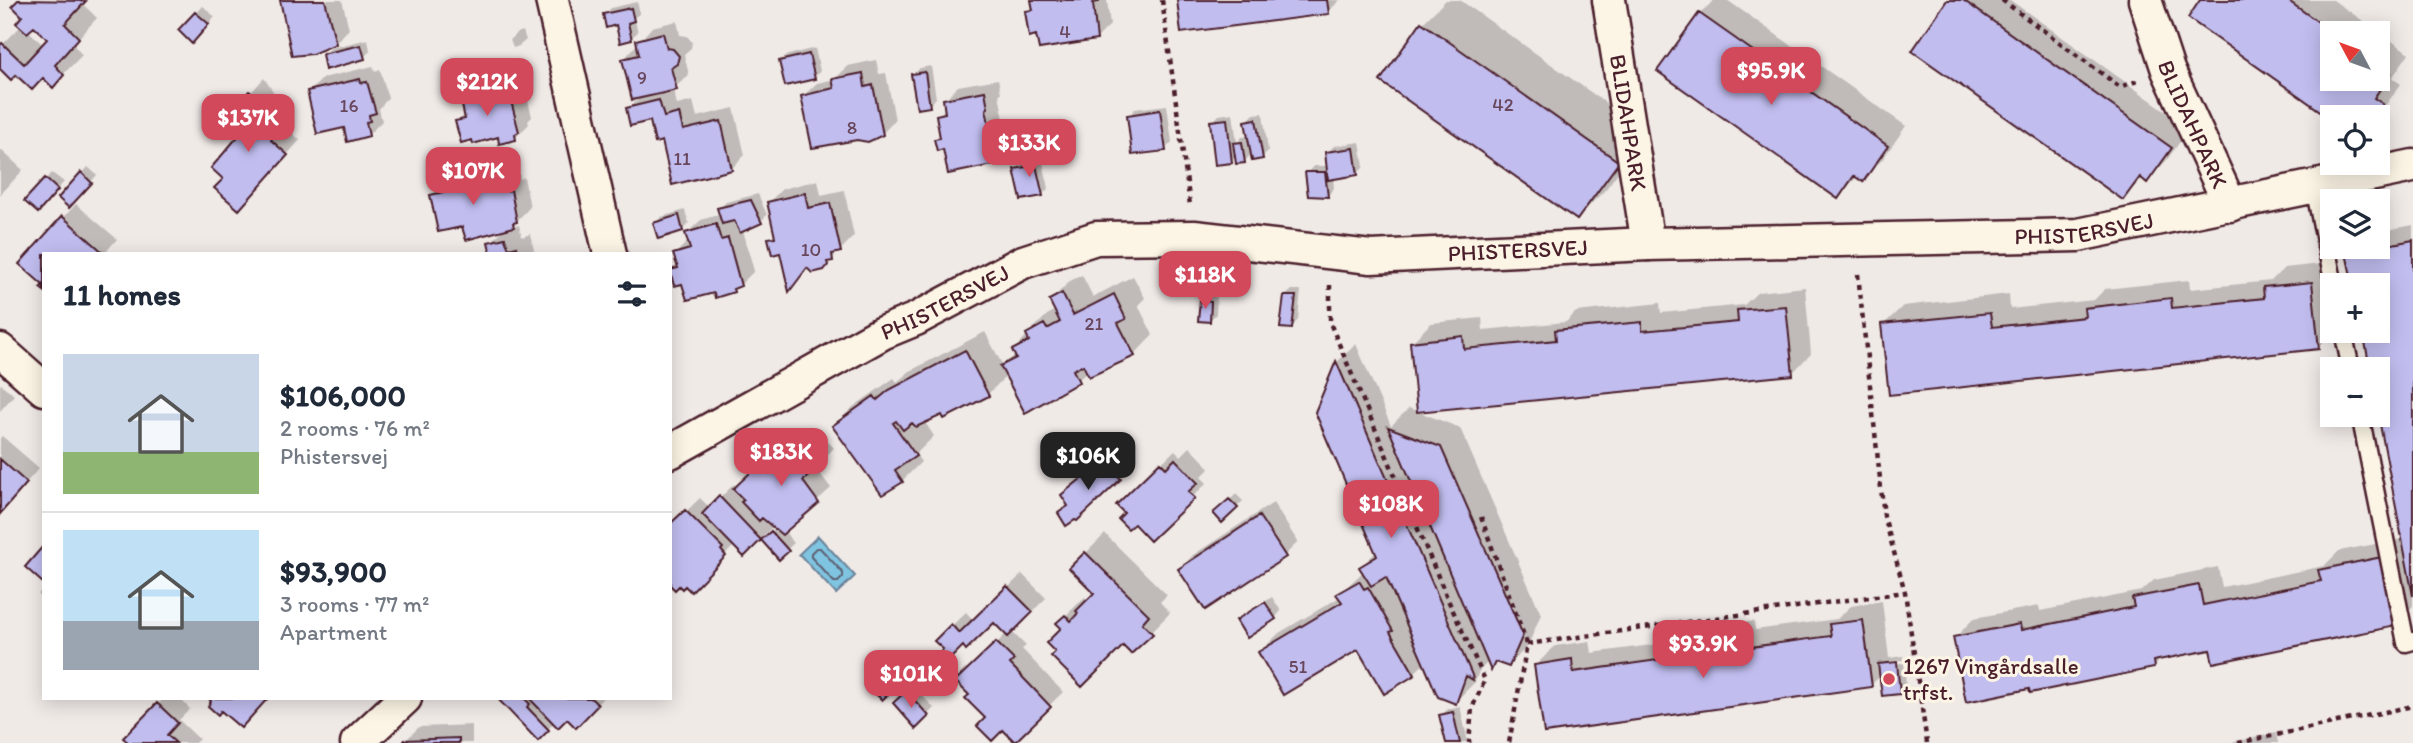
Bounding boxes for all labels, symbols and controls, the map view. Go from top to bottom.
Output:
house number: 4 [1059,20,1071,43]
north arrow [2320,21,2390,91]
map controls [2320,21,2390,427]
pin: $95.9K [1714,48,1828,107]
street label: BLIDAHPARK [1604,52,1653,193]
text: $95.9K [1737,56,1805,84]
street label: BLIDAHPARK [2152,57,2234,193]
pin: $212K [438,58,536,118]
house number: 9 [637,66,647,89]
text: $212K [456,67,518,95]
house number: 42 [1492,93,1514,116]
pin: $137K [199,94,297,154]
house number: 16 [340,94,358,117]
text: $137K [218,103,278,131]
button: locate [2320,105,2390,175]
house number: 8 [847,116,857,139]
pin: $133K [980,120,1078,179]
text: $133K [998,128,1060,156]
house number: 11 [673,147,691,170]
pin: $107K [424,148,522,207]
text: $107K [442,156,504,184]
button: layers [2320,189,2390,259]
street label: PHISTERSVEJ [2014,206,2156,250]
street label: PHISTERSVEJ [1447,233,1589,267]
house number: 10 [801,238,821,261]
pin: $118K [1156,252,1254,311]
street label: PHISTERSVEJ [876,258,1014,346]
text: $118K [1175,260,1235,288]
button: + [2320,273,2390,343]
icon: filters [613,275,651,313]
text: 11 homes [63,276,181,313]
house number: 21 [1085,312,1104,335]
button: − [2320,357,2390,427]
text: $106,000 [280,377,406,414]
icon: home [119,382,203,466]
text: 2 rooms · 76 m² [280,414,430,442]
pin: $183K [732,428,830,488]
pin: $106K [1039,433,1137,492]
text: $183K [750,437,812,465]
text: $106K [1056,441,1120,469]
text: Phistersvej [280,442,388,470]
pin: $108K [1342,480,1440,540]
text: $108K [1359,489,1423,517]
text: $93,900 [280,553,387,590]
icon: home [119,558,203,642]
text: 3 rooms · 77 m² [280,590,430,618]
text: Apartment [280,618,387,646]
pin: $93.9K [1646,620,1760,680]
text: $93.9K [1669,629,1737,657]
pin: $101K [862,650,960,710]
place label: 1267 Vingårdsalle trfst. [1903,652,2079,706]
house number: 51 [1289,655,1308,678]
text: $101K [880,659,942,687]
marker: 1267 Vingårdsalle trfst. [1881,671,1897,687]

